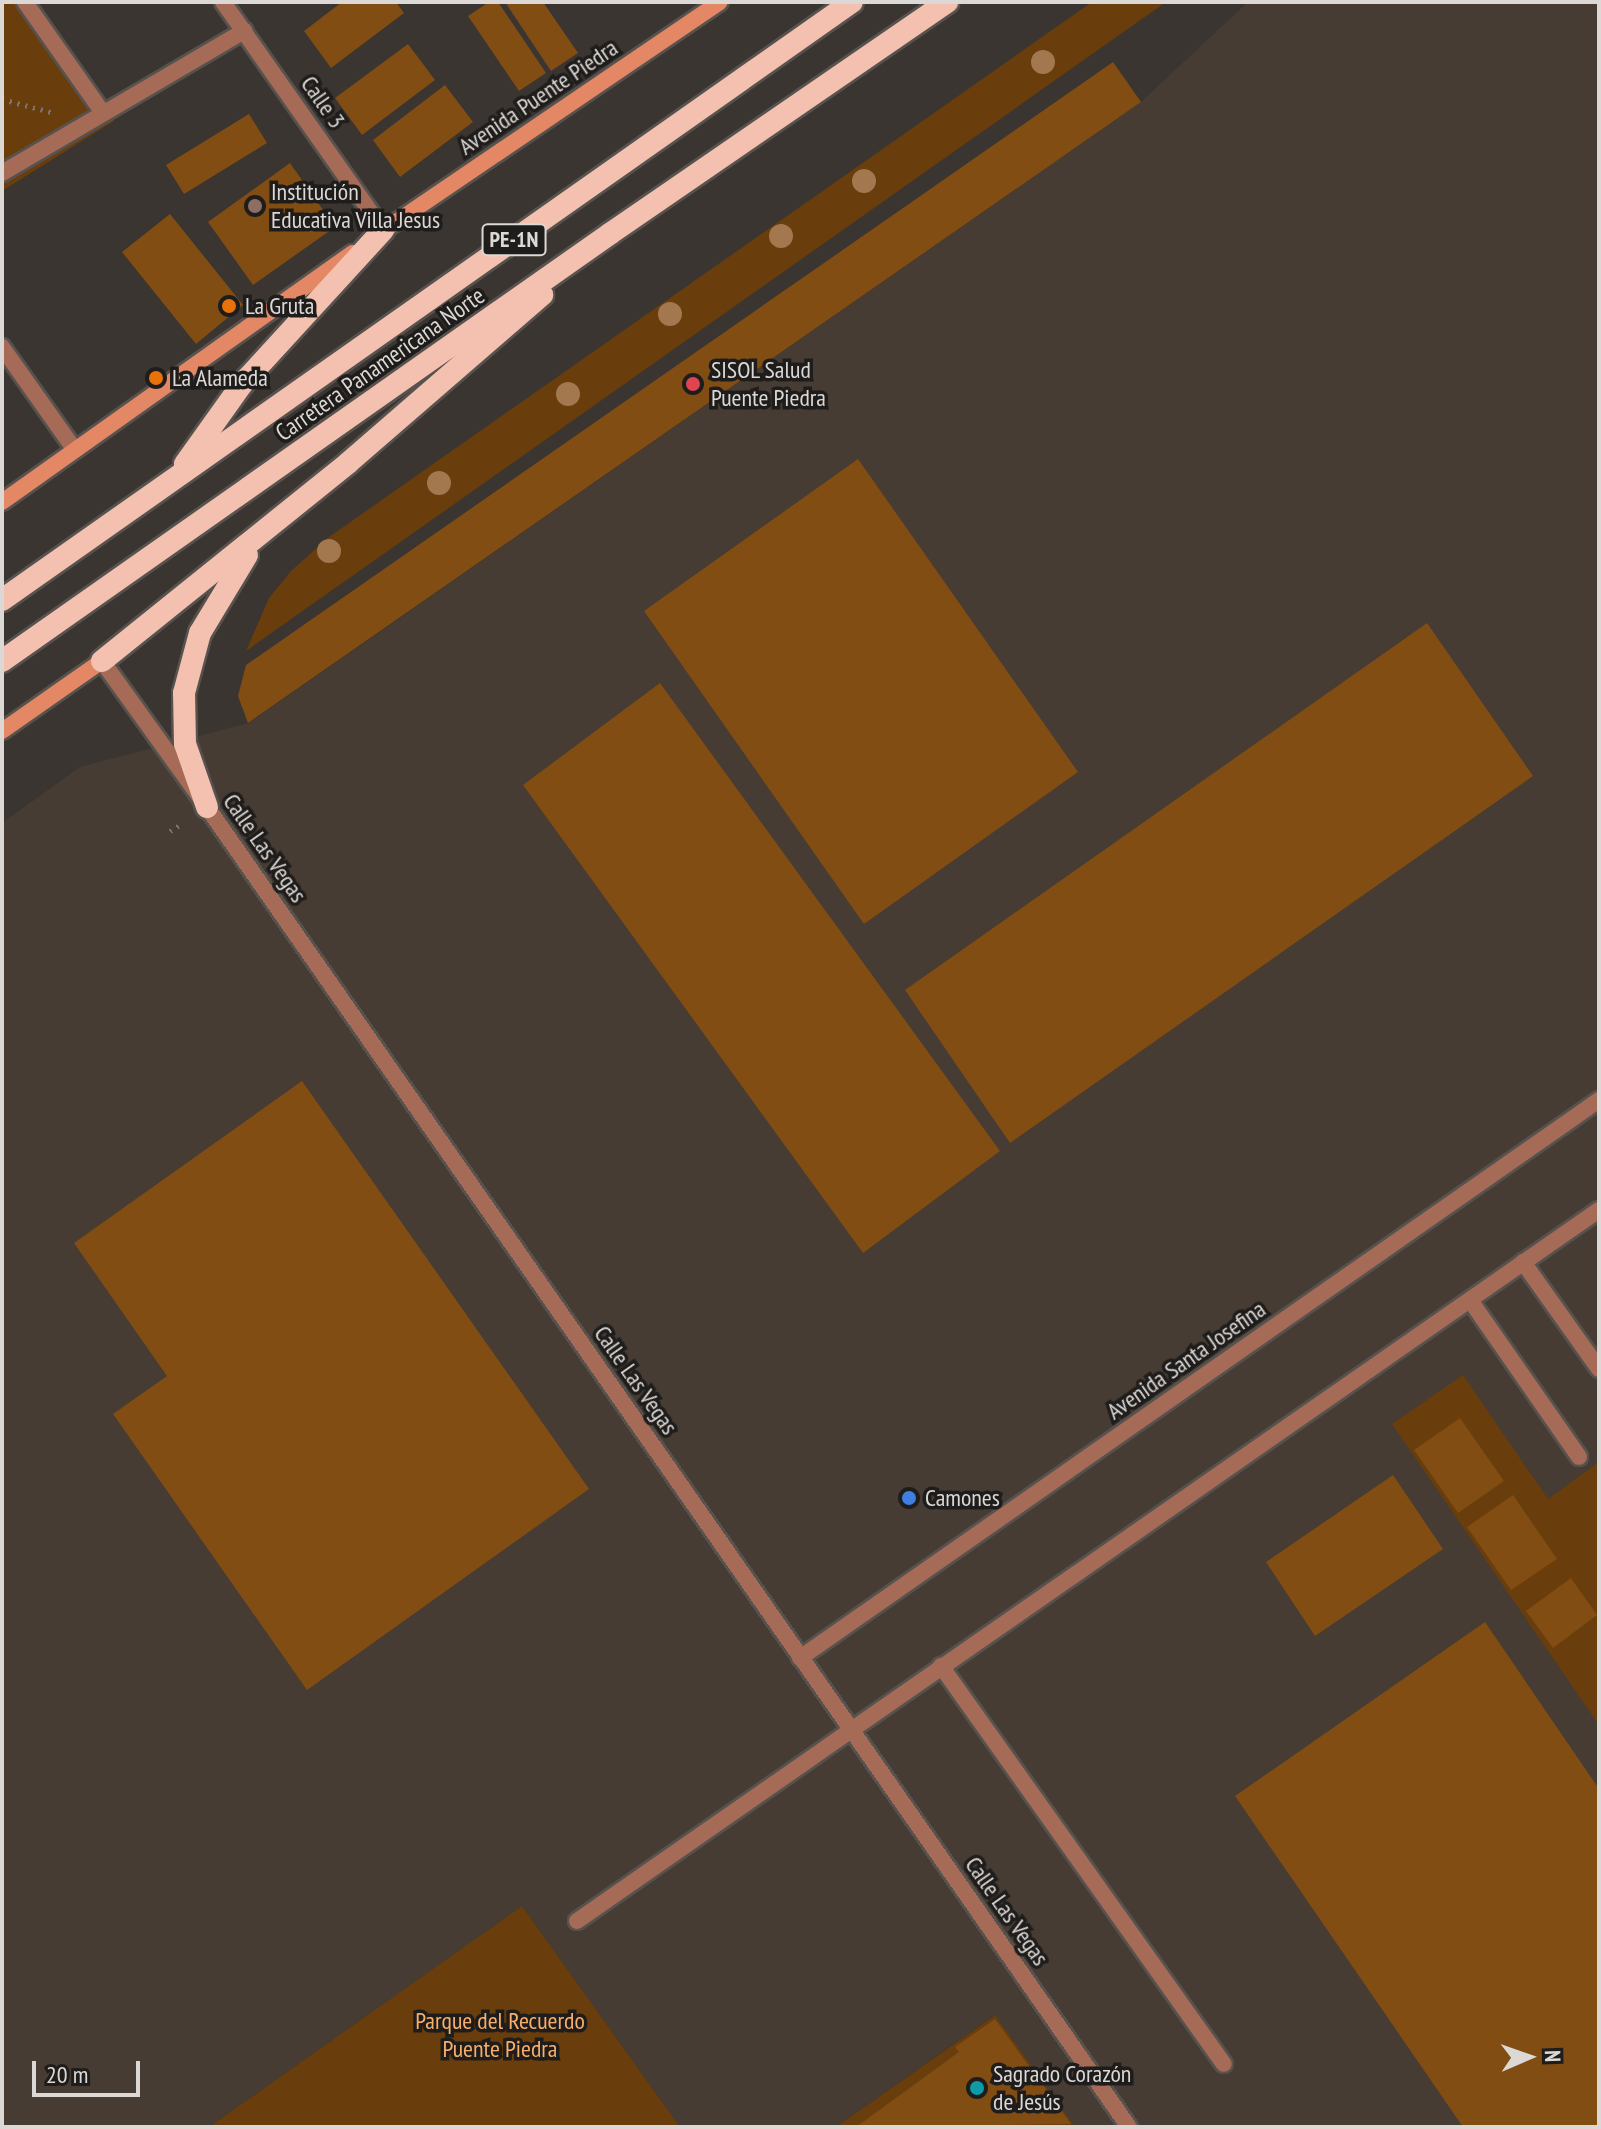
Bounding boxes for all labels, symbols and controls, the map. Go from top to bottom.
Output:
street label: Avenida Puente Piedra [453,33,623,161]
street label: Calle 3 [295,70,351,134]
place label: Institución Educativa Villa Jesus [271,178,441,234]
marker: Institución Educativa Villa Jesus [246,197,264,215]
road number: PE-1N [480,222,548,258]
street label: Carretera Panamericana Norte [270,281,490,447]
place label: La Gruta [245,292,314,320]
marker: La Gruta [220,297,238,315]
place label: SISOL Salud Puente Piedra [711,356,826,412]
place label: La Alameda [172,364,268,392]
marker: La Alameda [147,369,165,387]
marker: SISOL Salud Puente Piedra [682,373,704,395]
street label: Calle Las Vegas [217,788,313,908]
street label: Avenida Santa Josefina [1101,1295,1271,1425]
street label: Calle Las Vegas [588,1320,684,1440]
place label: Camones [925,1484,1000,1512]
marker: Camones [900,1489,918,1507]
street label: Calle Las Vegas [959,1851,1055,1971]
park label: Parque del Recuerdo Puente Piedra [415,2007,585,2063]
north arrow [1489,2017,1569,2097]
scale bar [36,2045,144,2095]
text: N [1539,2050,1567,2063]
text: 20 m [46,2059,88,2090]
place label: Sagrado Corazón de Jesús [993,2060,1131,2116]
marker: Sagrado Corazón de Jesús [968,2079,986,2097]

